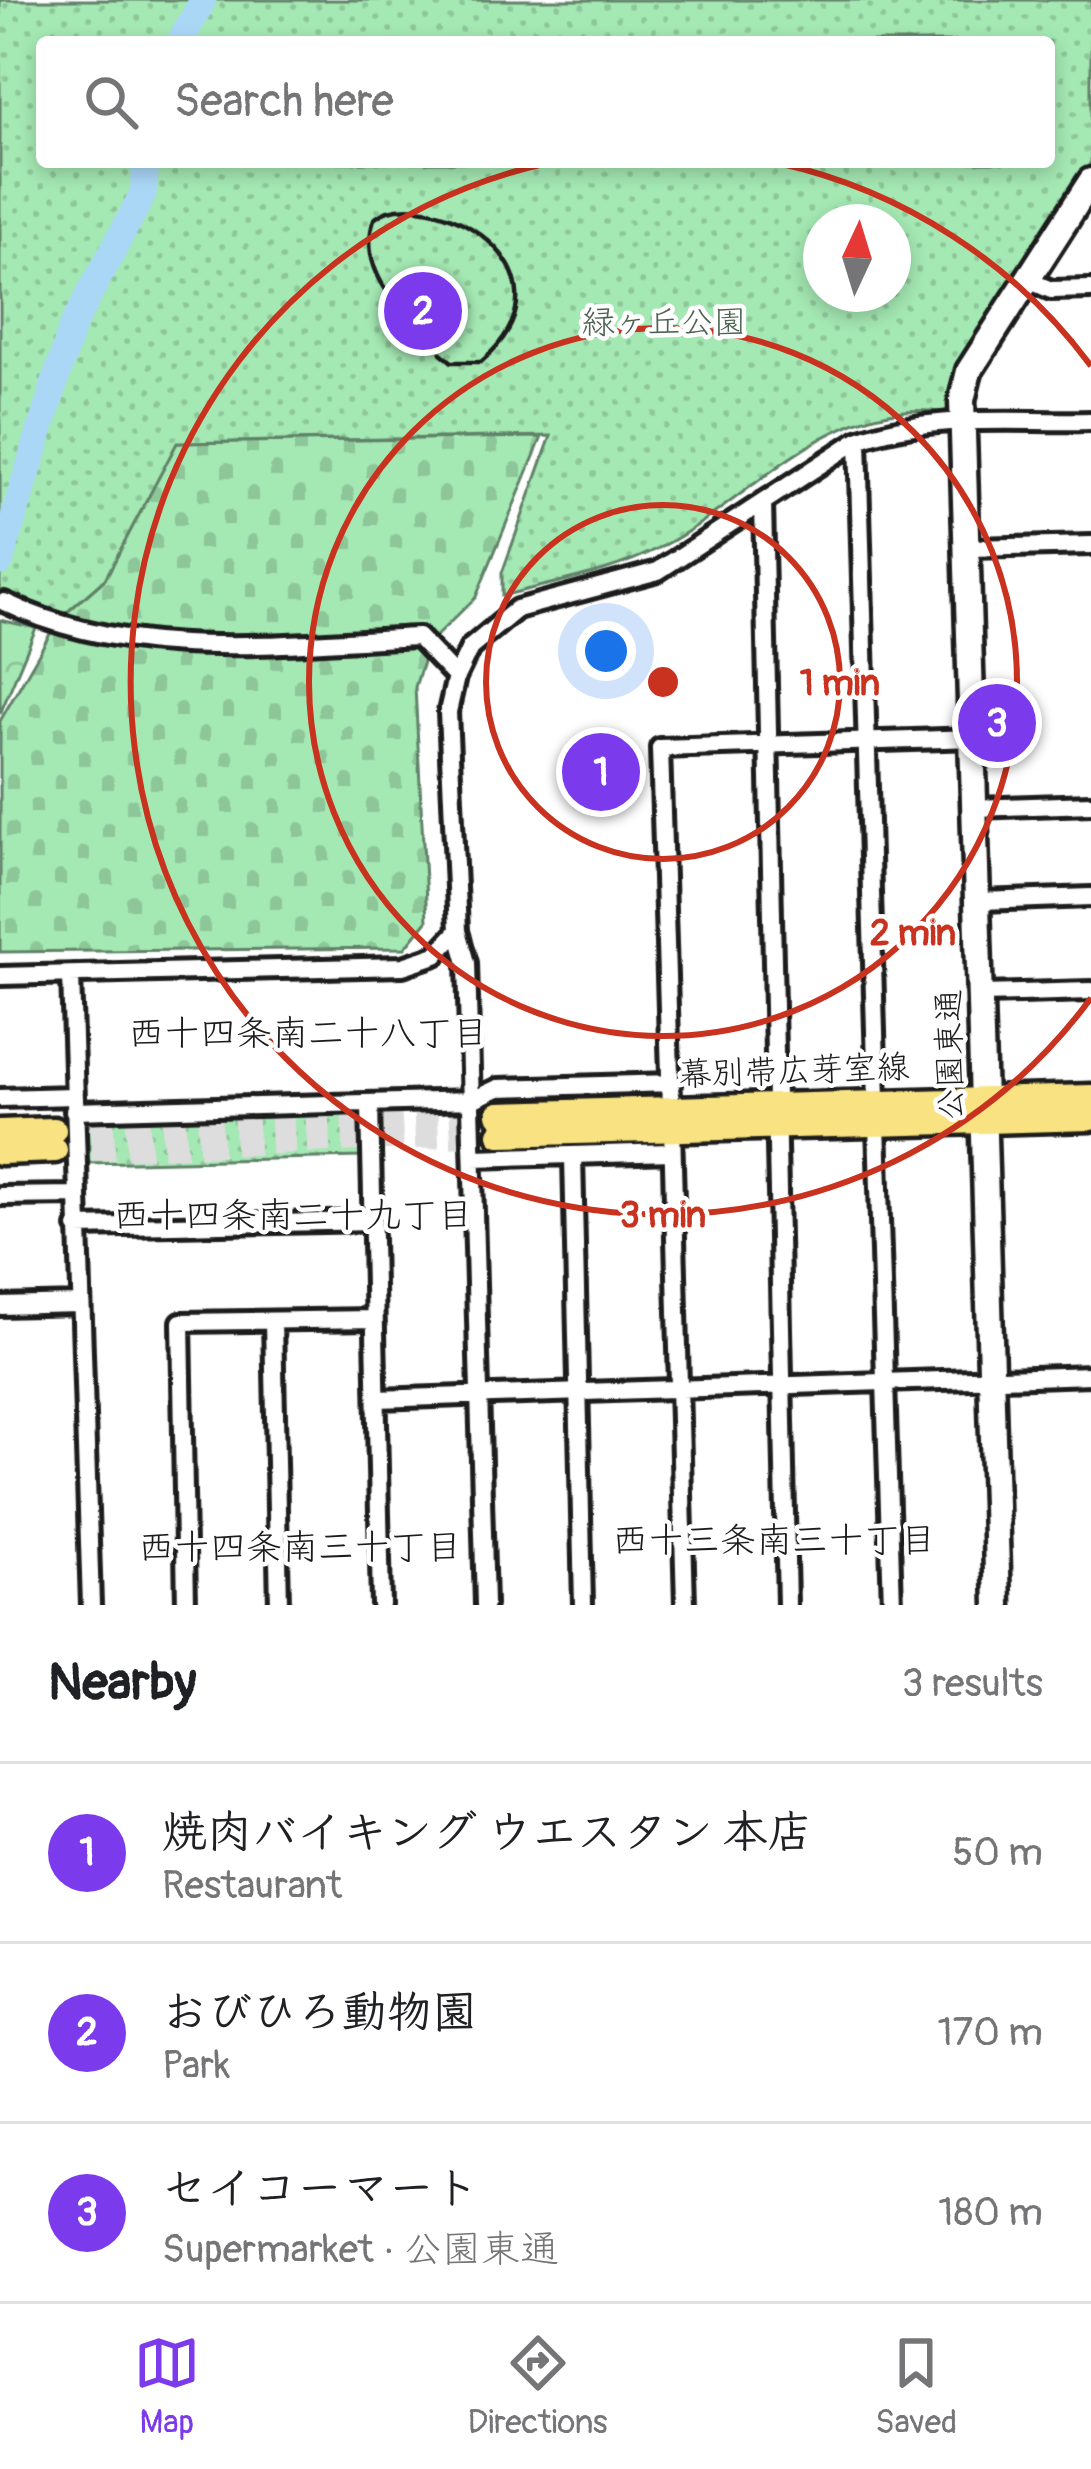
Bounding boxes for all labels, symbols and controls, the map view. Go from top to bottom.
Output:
search box [36,36,1055,168]
icon: search [78,69,144,135]
text: Search here [174,74,394,130]
north arrow [803,204,911,312]
pin: 2 [384,266,462,356]
park label: 緑ヶ丘公園 [582,302,747,343]
your location [576,621,636,681]
centre of rings [642,661,684,703]
text: 1 min [800,661,880,706]
pin: 3 [958,678,1036,768]
pin: 1 [562,727,640,817]
text: 2 min [870,911,956,956]
street label: 公園東通 [928,989,972,1121]
district label: 西十四条南二十八丁目 [128,1011,488,1056]
street label: 幕別帯広芽室線 [678,1046,910,1096]
district label: 西十四条南二十九丁目 [113,1193,473,1238]
text: 3 min [620,1193,706,1238]
district label: 西十三条南三十丁目 [612,1518,936,1563]
district label: 西十四条南三十丁目 [138,1525,462,1570]
text: Nearby [48,1651,196,1715]
text: 3 results [902,1659,1043,1708]
text: 焼肉バイキング ウエスタン 本店 [162,1805,812,1861]
text: 1 [79,1828,95,1877]
text: 50 m [952,1828,1043,1877]
text: Restaurant [162,1861,342,1910]
text: おびひろ動物園 [162,1985,477,2041]
text: 2 [76,2008,98,2057]
text: 170 m [937,2008,1043,2057]
text: Park [162,2041,230,2090]
text: セイコーマート [162,2161,479,2217]
text: 3 [76,2188,98,2237]
text: 180 m [938,2188,1043,2237]
text: Supermarket · 公園東通 [162,2225,559,2274]
tab: Map [134,2330,200,2443]
tab: Directions [468,2330,608,2443]
tab: Saved [875,2330,957,2443]

